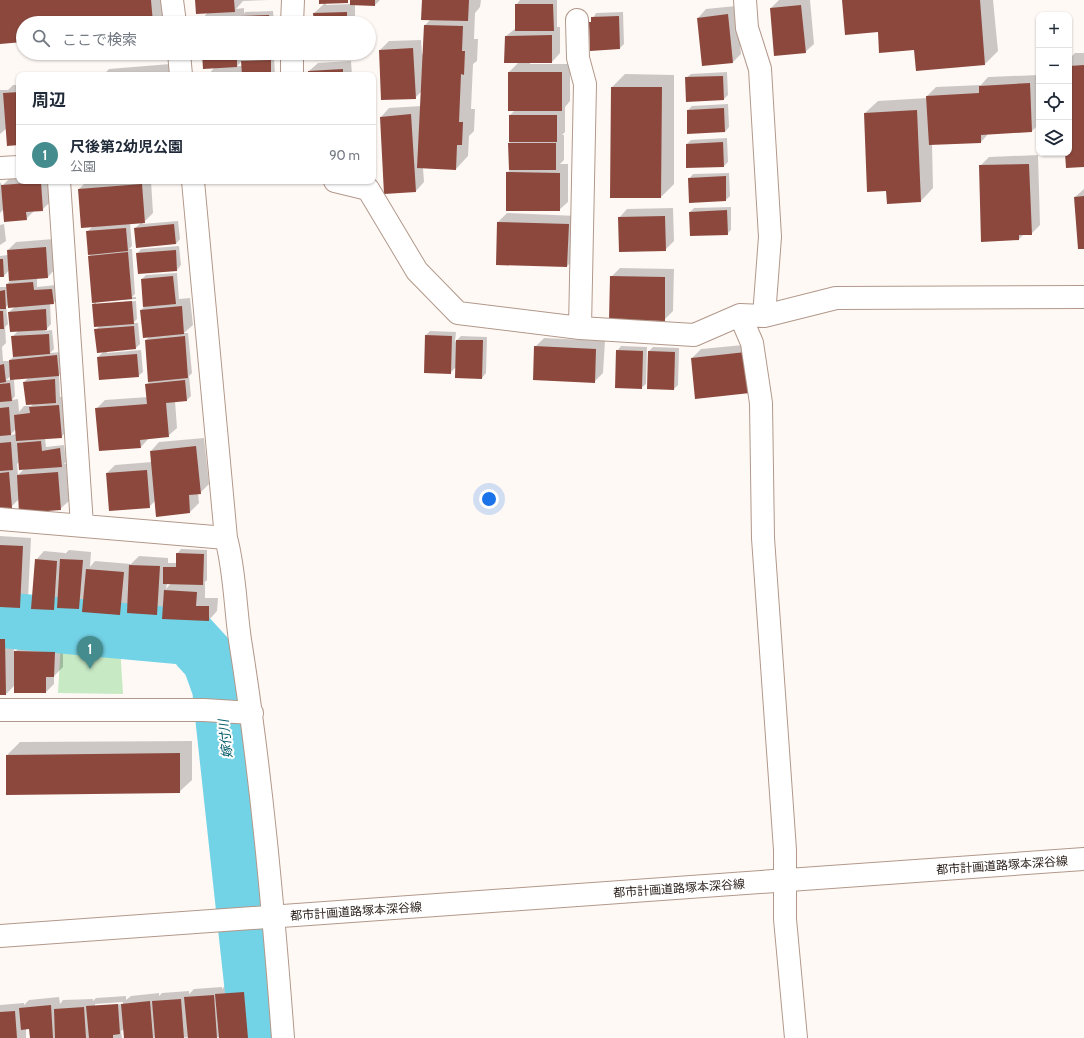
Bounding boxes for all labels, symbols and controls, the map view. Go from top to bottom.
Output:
map controls [1036,12,1072,156]
button: + [1036,12,1072,48]
search box [16,16,376,60]
icon: search [30,27,52,49]
text: ここで検索 [62,31,137,49]
button: − [1036,48,1072,84]
button: locate [1036,84,1072,120]
text: 周辺 [32,90,66,110]
button: layers [1036,120,1072,156]
text: 尺後第2幼児公園 [70,138,183,156]
text: 1 [43,147,47,163]
text: 90 m [329,147,360,163]
text: 公園 [70,158,96,174]
your location [479,489,499,509]
pin: 1 [77,636,103,669]
water label: 嫁付川 [215,717,235,759]
street label: 都市計画道路塚本深谷線 [936,853,1068,877]
street label: 都市計画道路塚本深谷線 [613,876,745,900]
street label: 都市計画道路塚本深谷線 [290,899,422,923]

